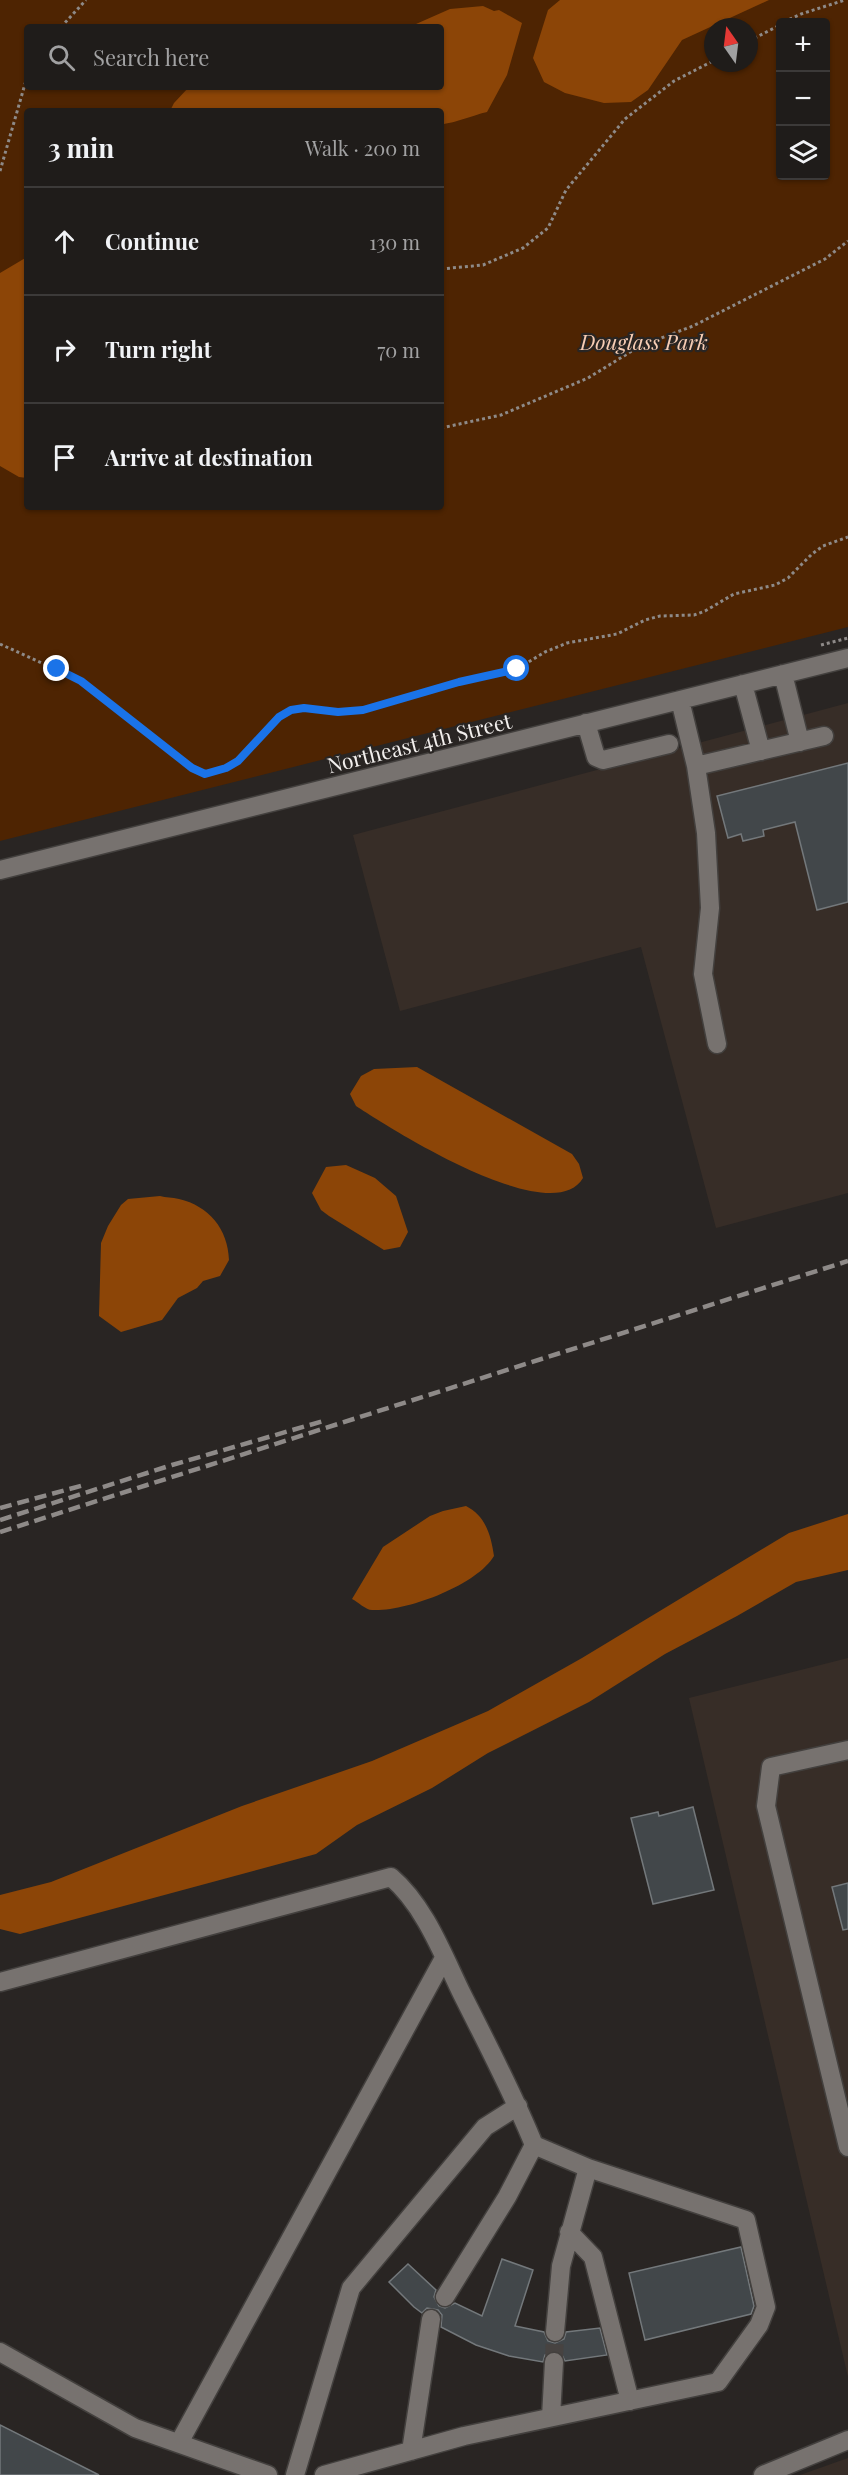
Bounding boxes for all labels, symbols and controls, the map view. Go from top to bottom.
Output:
north arrow [704,18,758,72]
map controls [776,18,830,180]
button: + [776,18,830,72]
search box [24,24,444,90]
icon: search [45,41,78,74]
text: Search here [93,42,209,72]
button: − [776,72,830,126]
button: layers [776,126,830,180]
text: 3 min [48,130,114,165]
text: Walk · 200 m [305,134,420,161]
icon: ahead [48,225,81,258]
text: Continue [105,226,199,256]
text: 130 m [369,228,420,255]
park label: Douglass Park [579,327,708,355]
icon: right [48,333,81,366]
text: Turn right [105,334,211,364]
text: 70 m [377,336,420,363]
icon: arrive [48,441,81,474]
text: Arrive at destination [105,442,313,472]
route end [43,655,69,681]
route start [503,655,529,681]
street label: Northeast 4th Street [324,705,515,778]

